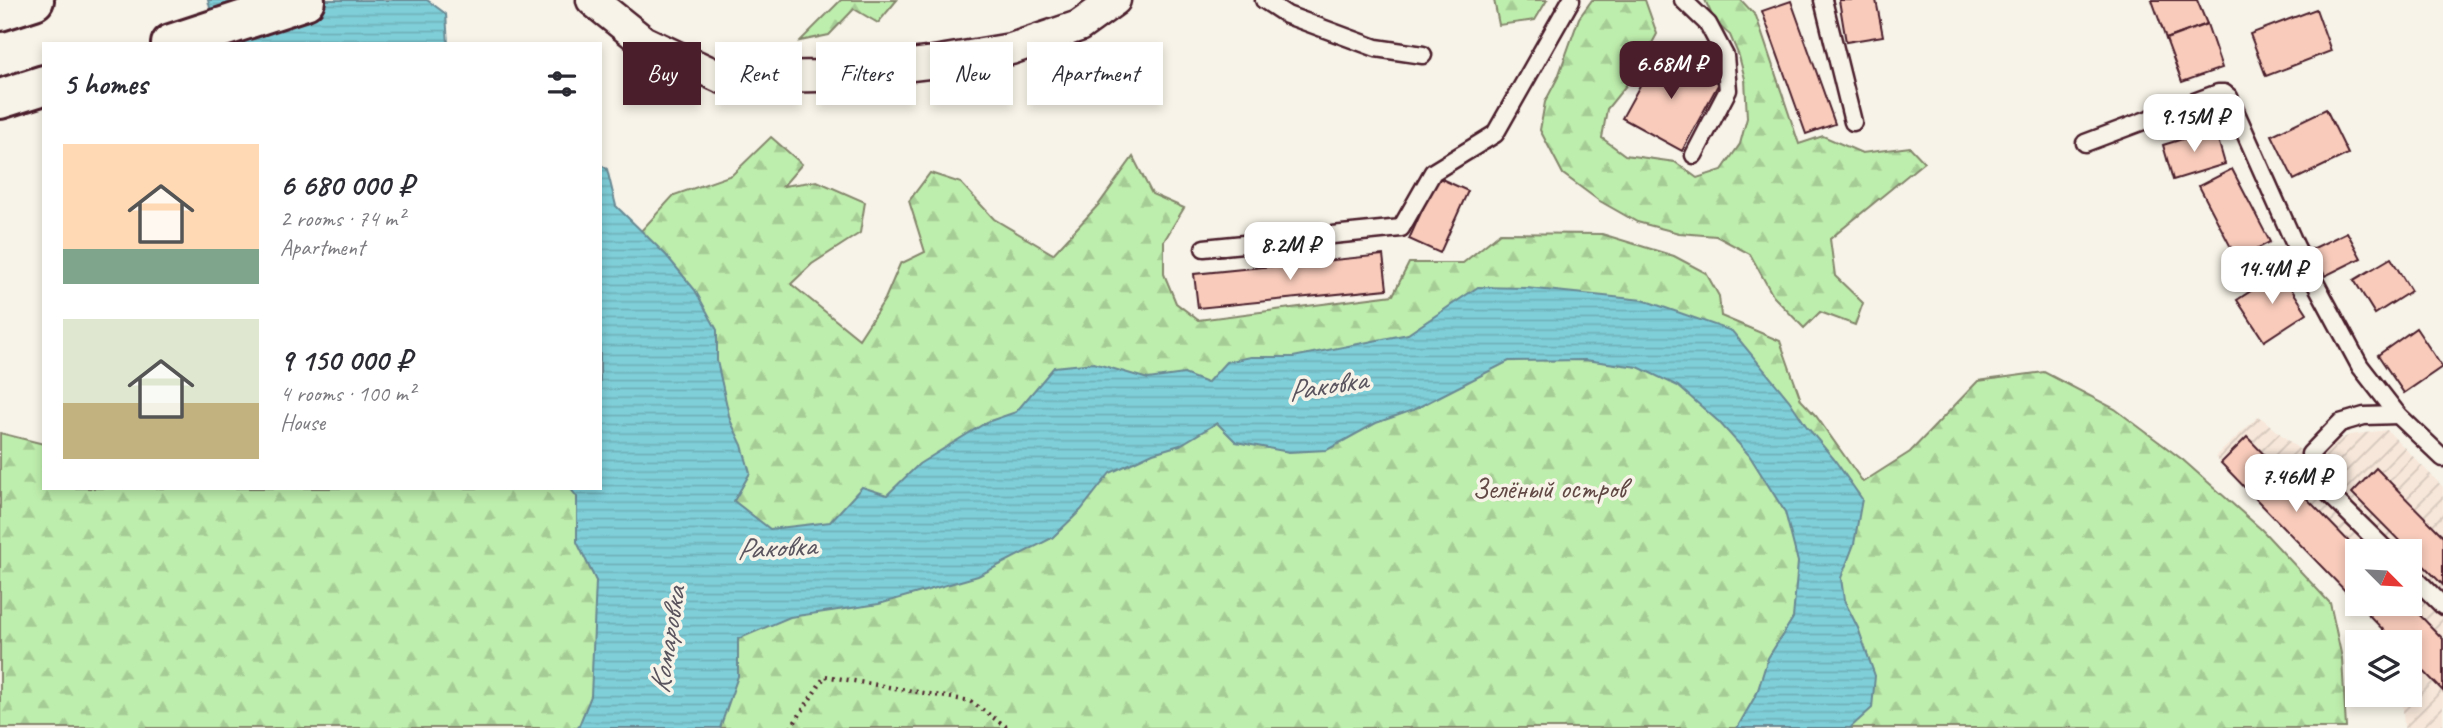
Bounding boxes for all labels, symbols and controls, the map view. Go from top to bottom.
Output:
chip: Buy [623,42,701,105]
chip: Rent [715,42,802,105]
chip: Filters [816,42,916,105]
chip: New [930,42,1013,105]
chip: Apartment [1027,42,1163,105]
pin: 6.68M ₽ [1606,42,1736,101]
text: 6.68M ₽ [1636,49,1706,78]
text: 5 homes [63,65,147,103]
icon: filters [543,65,581,103]
pin: 9.15M ₽ [2129,94,2259,154]
text: 9.15M ₽ [2159,102,2229,131]
text: 6 680 000 ₽ [280,166,413,204]
icon: home [119,172,203,256]
text: 2 rooms · 74 m² [280,204,404,233]
pin: 8.2M ₽ [1233,222,1347,282]
text: 8.2M ₽ [1260,230,1320,259]
text: Apartment [280,233,365,262]
pin: 14.4M ₽ [2207,246,2337,306]
text: 14.4M ₽ [2237,254,2307,283]
text: 9 150 000 ₽ [280,341,411,379]
icon: home [119,347,203,431]
water label: Раковка [1285,359,1373,410]
text: 4 rooms · 100 m² [280,379,415,408]
text: House [280,408,325,437]
pin: 7.46M ₽ [2231,454,2361,514]
text: 7.46M ₽ [2261,462,2331,491]
park label: Зелёный остров [1472,471,1632,506]
water label: Раковка [735,526,820,568]
north arrow [2345,539,2422,616]
map controls [2345,539,2422,707]
water label: Комаровка [640,581,695,696]
button: layers [2345,630,2422,707]

